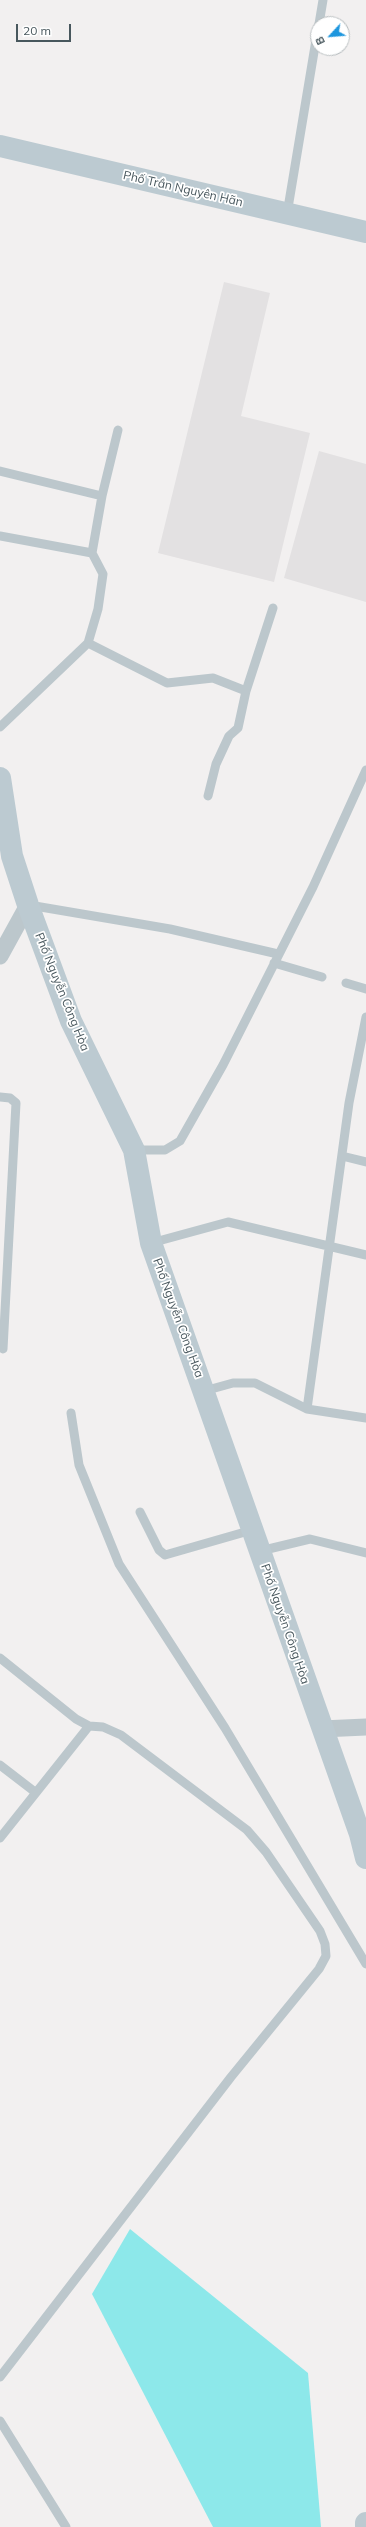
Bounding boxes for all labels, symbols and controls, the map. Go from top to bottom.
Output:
scale bar [18,16,73,42]
north arrow [310,16,350,56]
text: 20 m [23,23,51,38]
text: B [312,34,328,47]
street label: Phố Trần Nguyên Hãn [122,168,244,210]
street label: Phố Nguyễn Công Hòa [32,931,92,1053]
street label: Phố Nguyễn Công Hòa [150,1256,206,1380]
street label: Phố Nguyễn Công Hòa [258,1562,312,1686]

